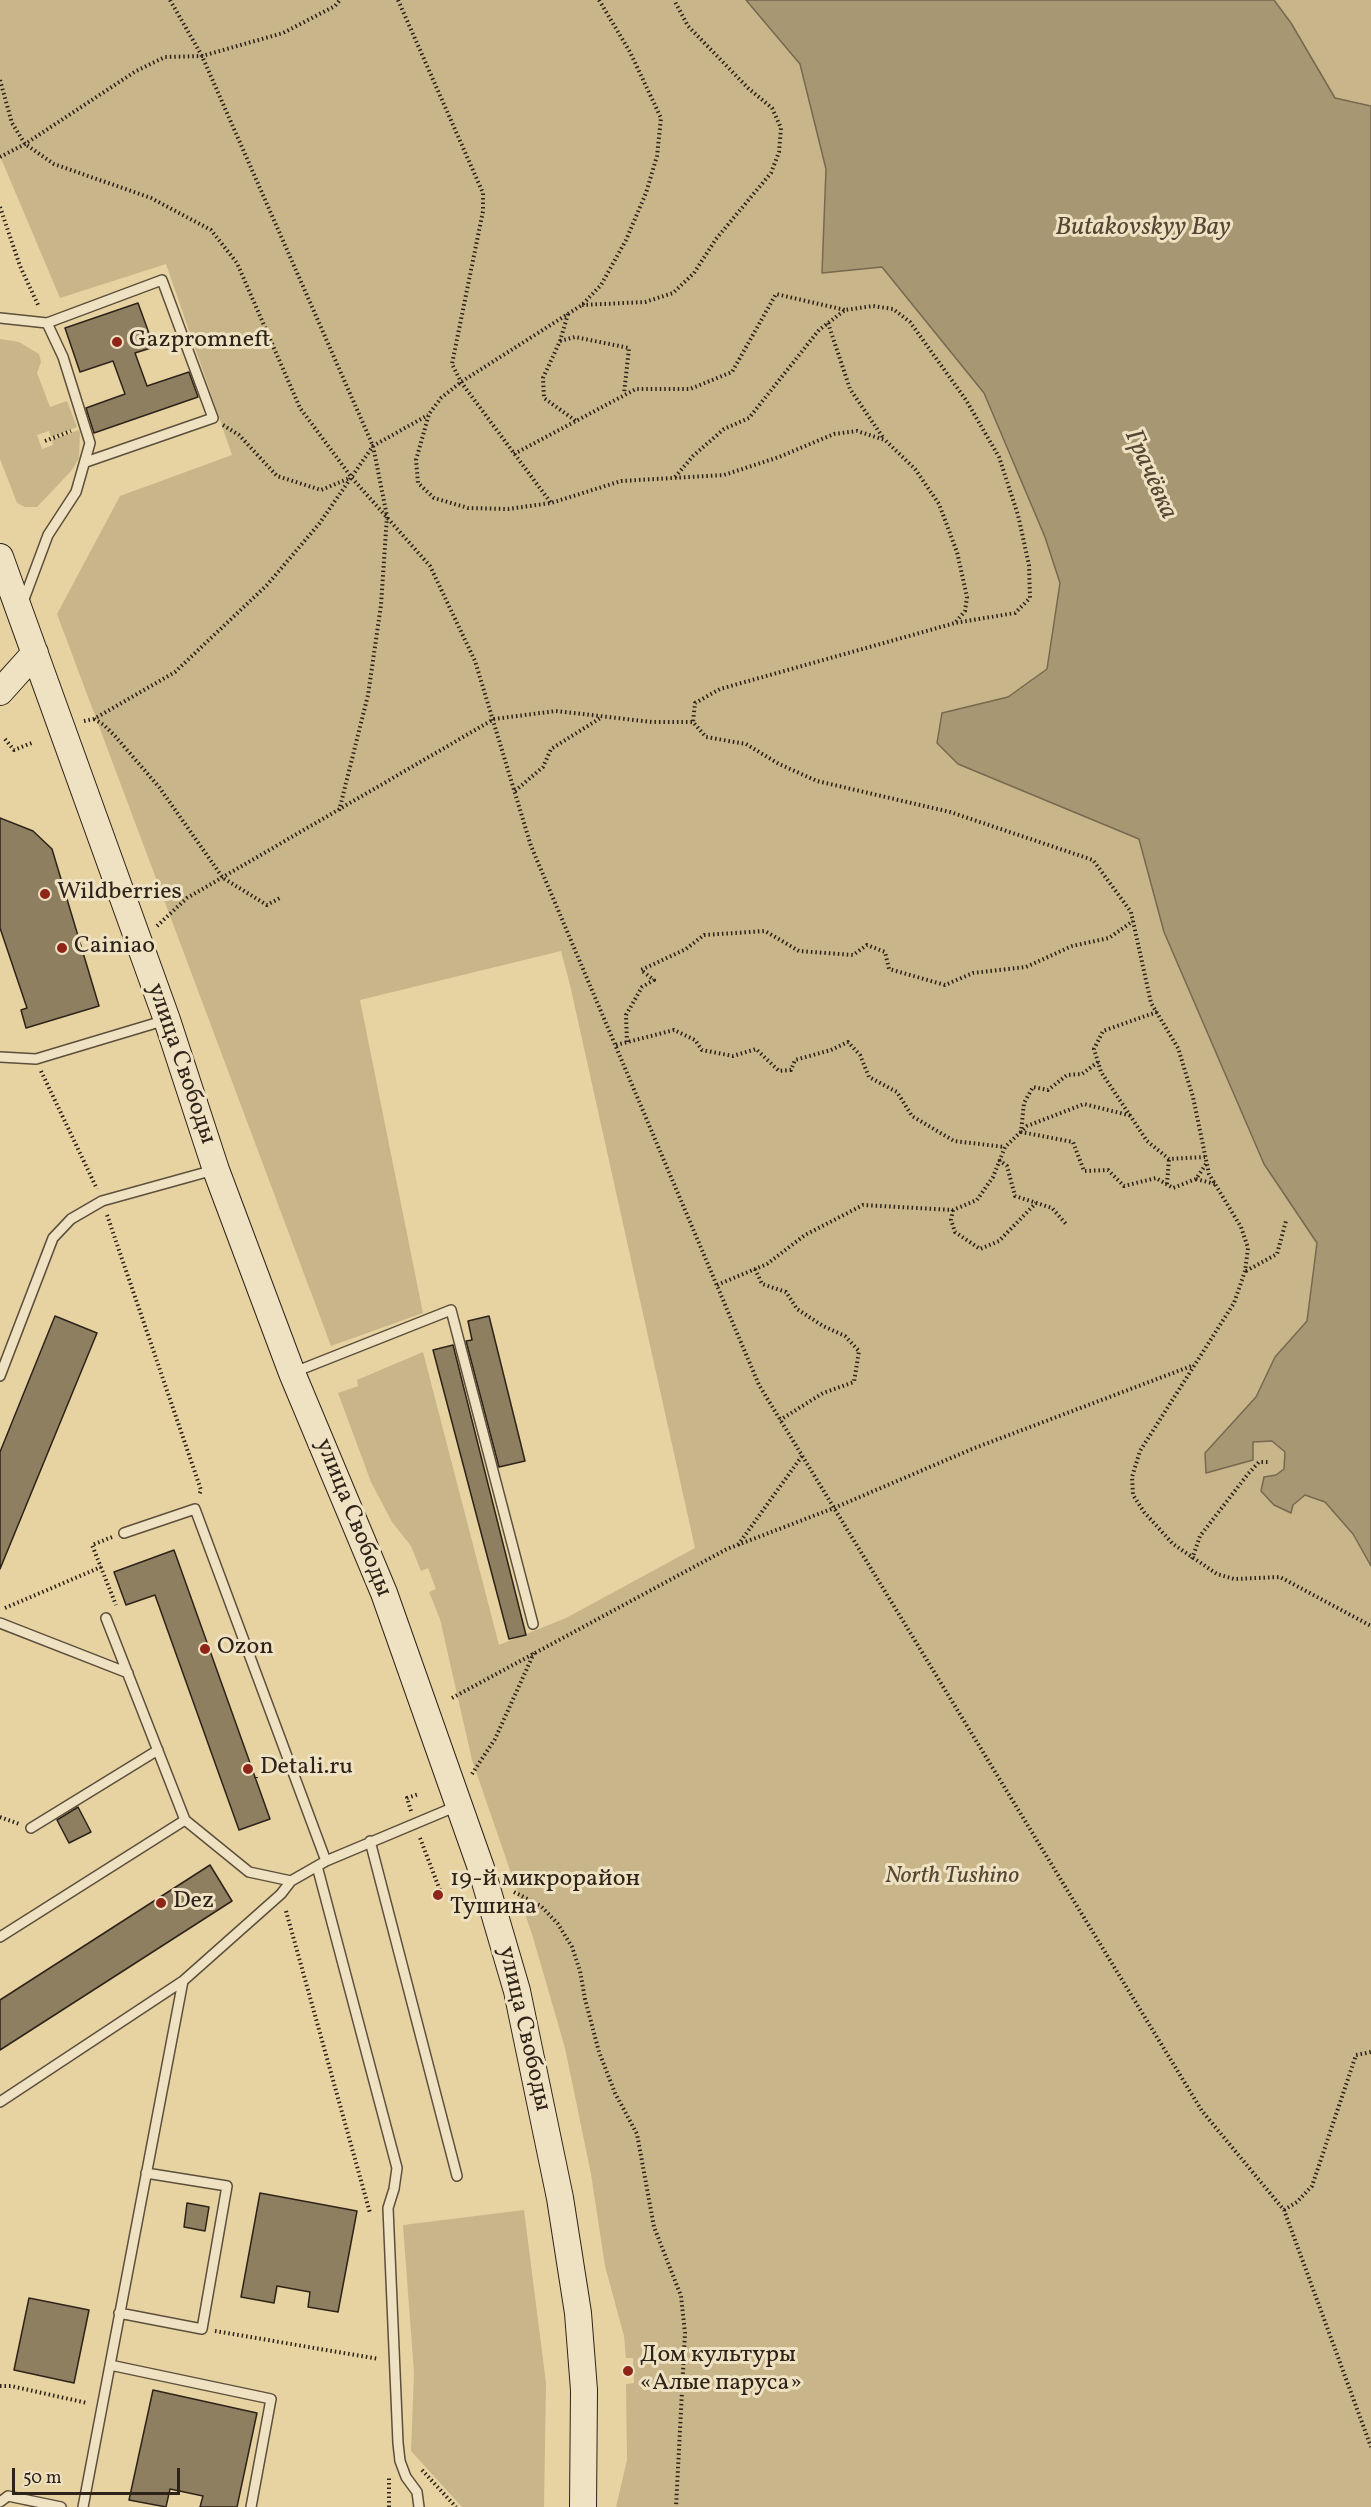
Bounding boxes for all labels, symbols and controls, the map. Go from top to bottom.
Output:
water label: Butakovskyy Bay [1055,213,1231,245]
place label: Gazpromneft [129,328,271,356]
marker: Gazpromneft [110,335,124,349]
water label: Грачёвка [1115,425,1183,525]
place label: Wildberries [57,880,182,908]
marker: Wildberries [38,887,52,901]
place label: Cainiao [74,934,155,962]
marker: Cainiao [55,941,69,955]
street label: улица Свободы [139,980,221,1148]
street label: улица Свободы [307,1435,397,1601]
place label: Ozon [217,1635,274,1663]
marker: Ozon [198,1642,212,1656]
place label: Detali.ru [260,1755,353,1783]
marker: Detali.ru [241,1762,255,1776]
park label: North Tushino [885,1864,1019,1892]
place label: 19-й микрорайон Тушина [450,1867,640,1923]
marker: 19-й микрорайон Тушина [431,1888,445,1902]
place label: Dez [173,1889,214,1917]
marker: Dez [154,1896,168,1910]
street label: улица Свободы [490,1944,556,2114]
place label: Дом культуры «Алые паруса» [640,2343,802,2399]
marker: Дом культуры «Алые паруса» [621,2364,635,2378]
scale bar [15,2456,183,2494]
text: 50 m [23,2466,62,2491]

